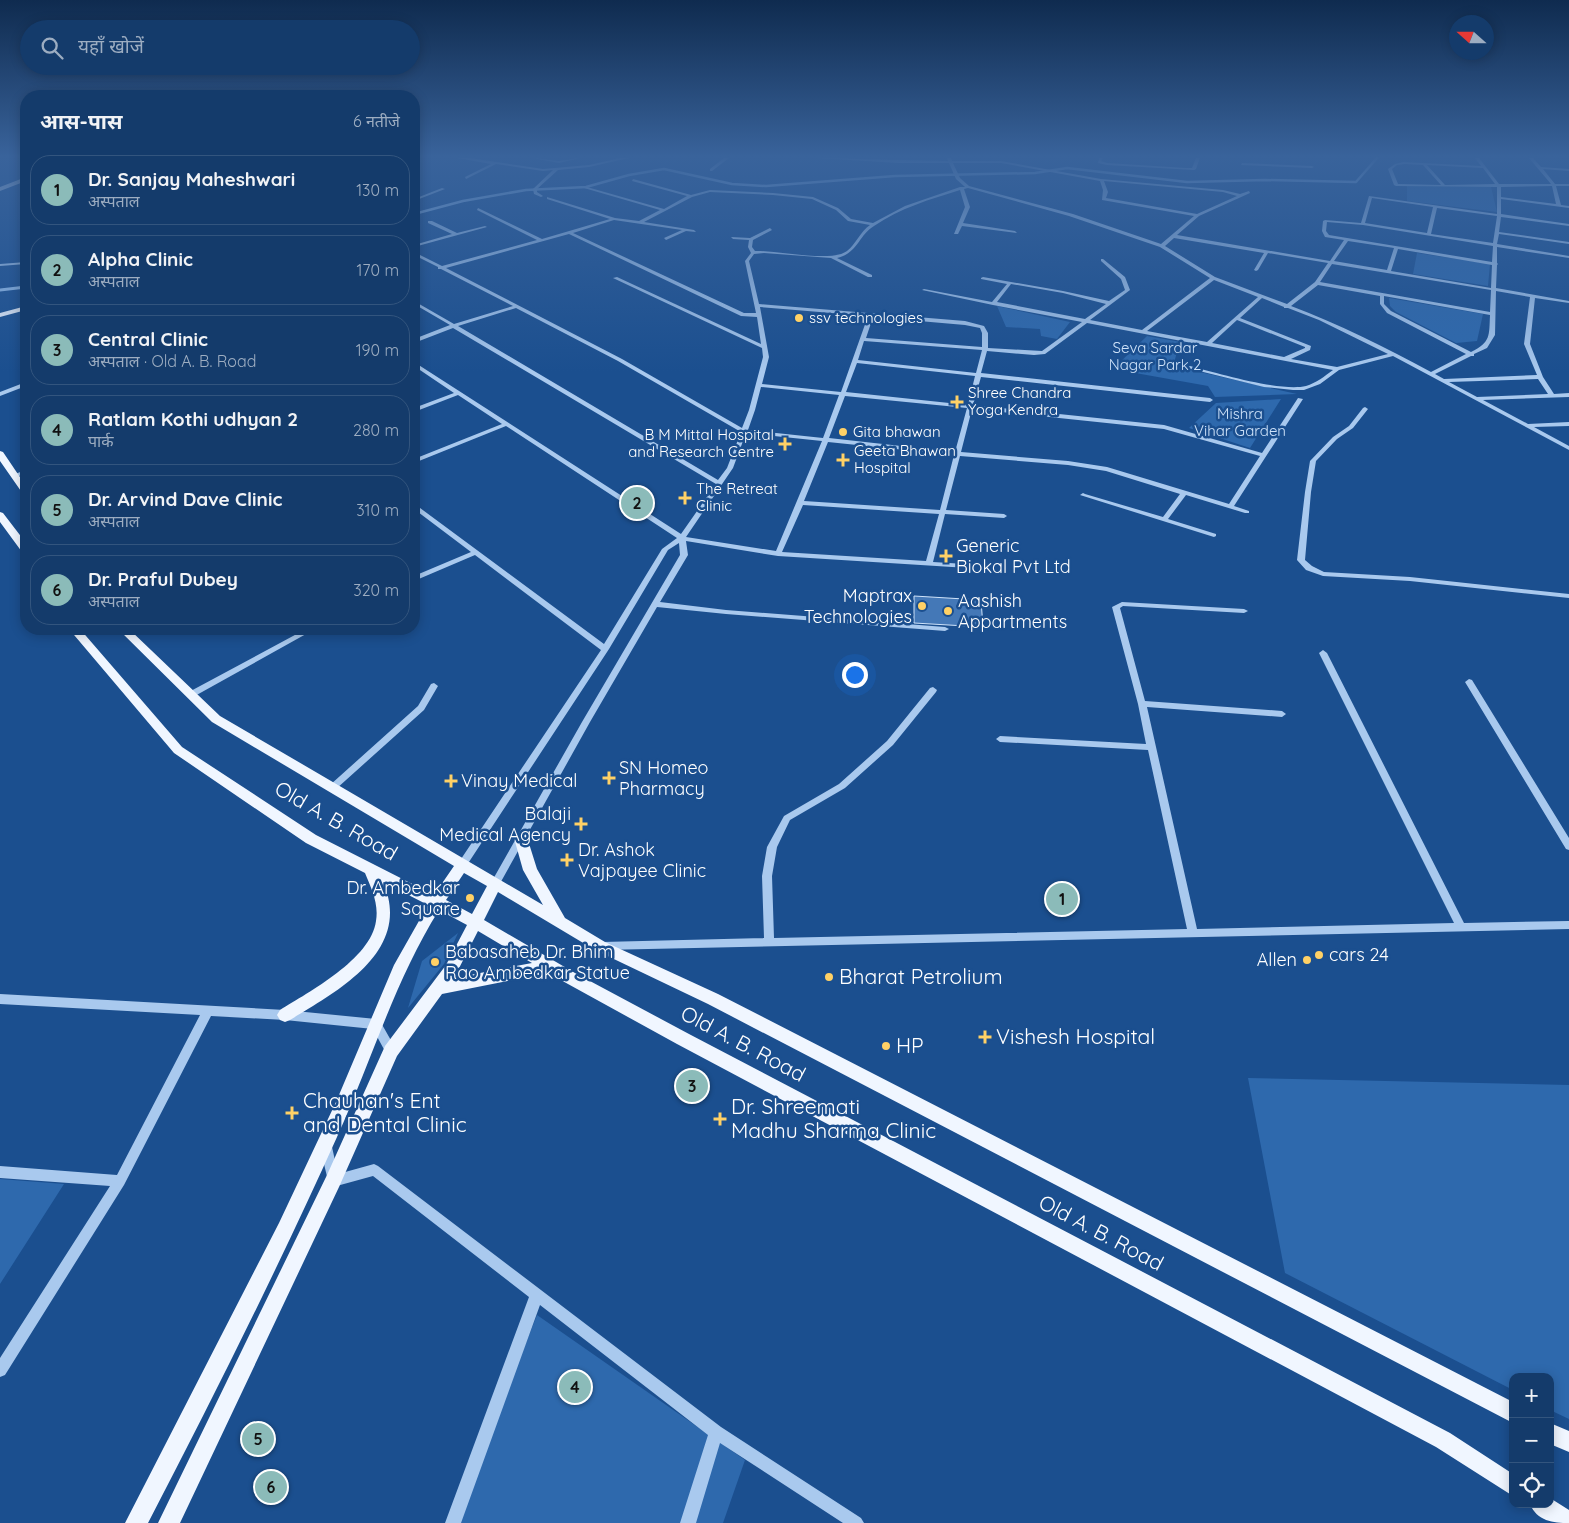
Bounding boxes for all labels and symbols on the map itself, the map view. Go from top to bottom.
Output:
north arrow [1449,15,1494,60]
place label: ssv technologies [809,308,923,327]
marker: ssv technologies [793,312,805,324]
park label: Seva Sardar Nagar Park 2 [1109,338,1201,374]
place label: Shree Chandra Yoga Kendra [968,383,1071,419]
marker: Shree Chandra Yoga Kendra [950,395,964,409]
park label: Mishra Vihar Garden [1194,404,1286,440]
place label: Gita bhawan [853,422,941,441]
place label: B M Mittal Hospital and Research Centre [628,425,774,461]
marker: Gita bhawan [837,426,849,438]
marker: B M Mittal Hospital and Research Centre [778,437,792,451]
place label: Geeta Bhawan Hospital [854,441,956,477]
marker: Geeta Bhawan Hospital [836,453,850,467]
place label: The Retreat Clinic [696,479,778,515]
pin: 2 [621,484,653,522]
marker: The Retreat Clinic [678,491,692,505]
place label: Generic Biokal Pvt Ltd [956,534,1071,578]
marker: Generic Biokal Pvt Ltd [940,550,952,562]
place label: Maptrax Technologies [804,584,912,628]
place label: Aashish Appartments [958,589,1067,633]
marker: Maptrax Technologies [916,600,928,612]
marker: Aashish Appartments [942,605,954,617]
your location [842,662,868,688]
place label: SN Homeo Pharmacy [619,756,708,800]
place label: Vinay Medical [461,769,577,792]
marker: SN Homeo Pharmacy [603,772,615,784]
street label: Old A. B. Road [270,774,403,866]
marker: Vinay Medical [445,775,457,787]
place label: Balaji Medical Agency [439,802,571,846]
marker: Balaji Medical Agency [575,818,587,830]
place label: Dr. Ashok Vajpayee Clinic [578,838,706,882]
marker: Dr. Ashok Vajpayee Clinic [560,853,574,867]
place label: Dr. Ambedkar Square [346,876,460,920]
pin: 1 [1046,880,1078,918]
marker: Dr. Ambedkar Square [464,892,476,904]
place label: Babasaheb Dr. Bhim Rao Ambedkar Statue [445,940,630,984]
place label: cars 24 [1329,943,1389,966]
place label: Allen [1257,948,1297,971]
marker: cars 24 [1313,949,1325,961]
marker: Allen [1301,954,1313,966]
marker: Babasaheb Dr. Bhim Rao Ambedkar Statue [429,956,441,968]
place label: Bharat Petrolium [839,963,1003,989]
marker: Bharat Petrolium [823,971,835,983]
street label: Old A. B. Road [677,999,810,1087]
place label: Vishesh Hospital [996,1023,1155,1049]
marker: Vishesh Hospital [978,1030,992,1044]
place label: HP [896,1032,924,1058]
marker: HP [880,1040,892,1052]
pin: 3 [676,1067,708,1105]
place label: Chauhan's Ent and Dental Clinic [303,1087,467,1137]
place label: Dr. Shreemati Madhu Sharma Clinic [731,1093,936,1143]
marker: Chauhan's Ent and Dental Clinic [285,1106,299,1120]
marker: Dr. Shreemati Madhu Sharma Clinic [713,1112,727,1126]
street label: Old A. B. Road [1035,1188,1168,1276]
pin: 4 [559,1368,591,1406]
pin: 5 [242,1420,274,1458]
pin: 6 [255,1468,287,1506]

